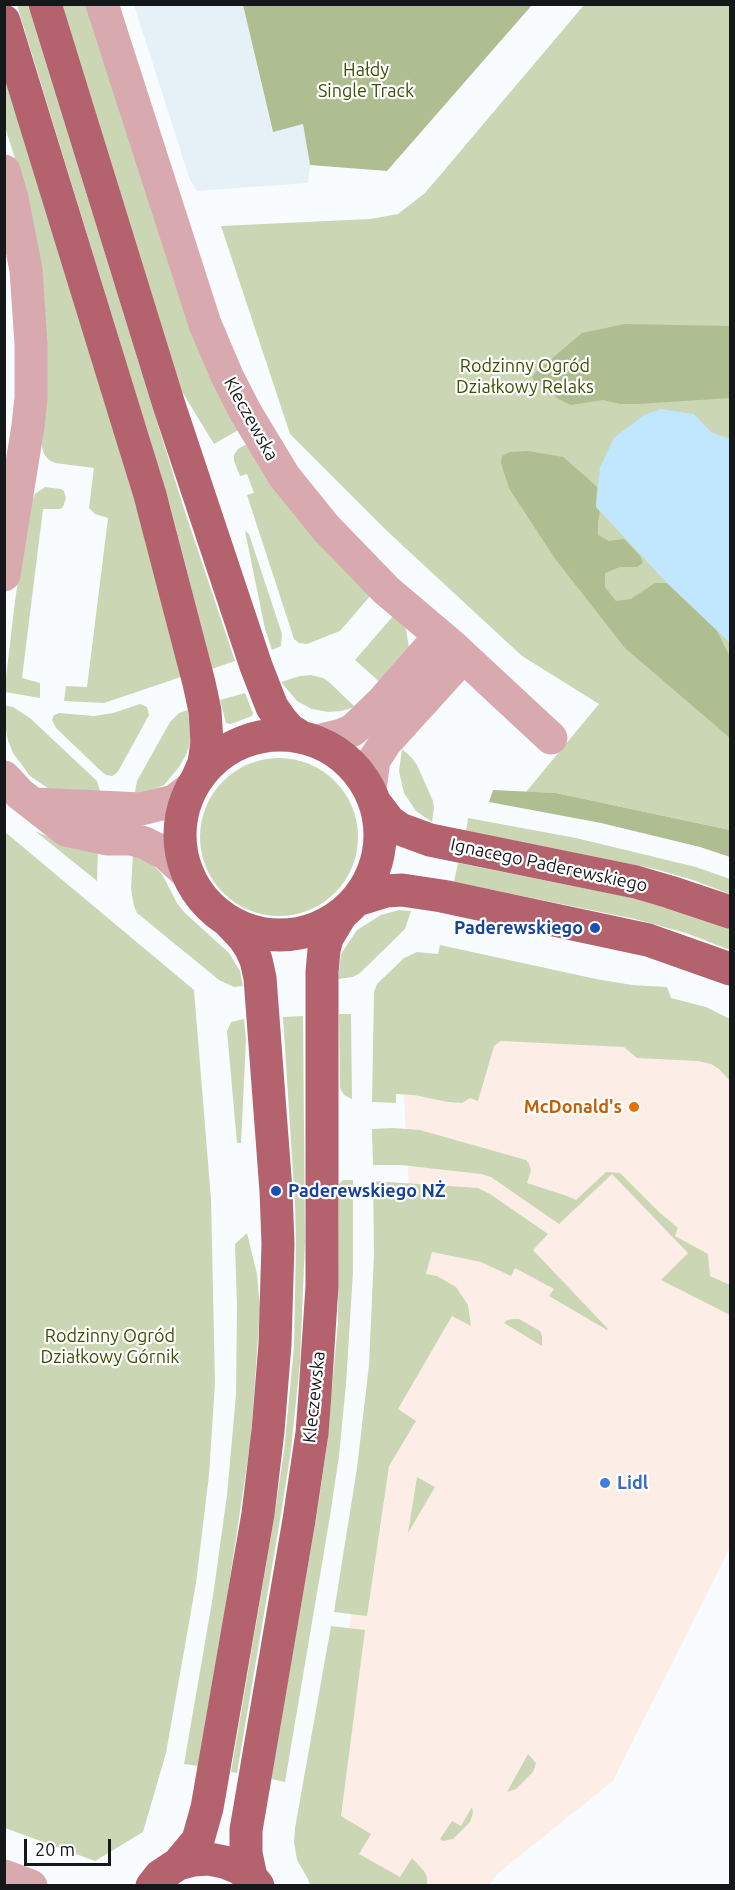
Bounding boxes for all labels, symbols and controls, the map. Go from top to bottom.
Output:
park label: Hałdy Single Track [318,59,414,101]
park label: Rodzinny Ogród Działkowy Relaks [456,355,594,398]
street label: Kleczewska [219,373,283,465]
street label: Ignacego Paderewskiego [449,834,649,896]
place label: Paderewskiego [454,917,583,939]
marker: Paderewskiego [588,921,602,935]
place label: McDonald's [524,1096,622,1118]
marker: McDonald's [627,1100,641,1114]
place label: Paderewskiego NŻ [288,1180,446,1202]
marker: Paderewskiego NŻ [269,1184,283,1198]
park label: Rodzinny Ogród Działkowy Górnik [41,1325,179,1368]
street label: Kleczewska [298,1350,330,1444]
place label: Lidl [617,1472,648,1494]
marker: Lidl [598,1476,612,1490]
scale bar [27,1827,114,1865]
text: 20 m [35,1839,75,1859]

